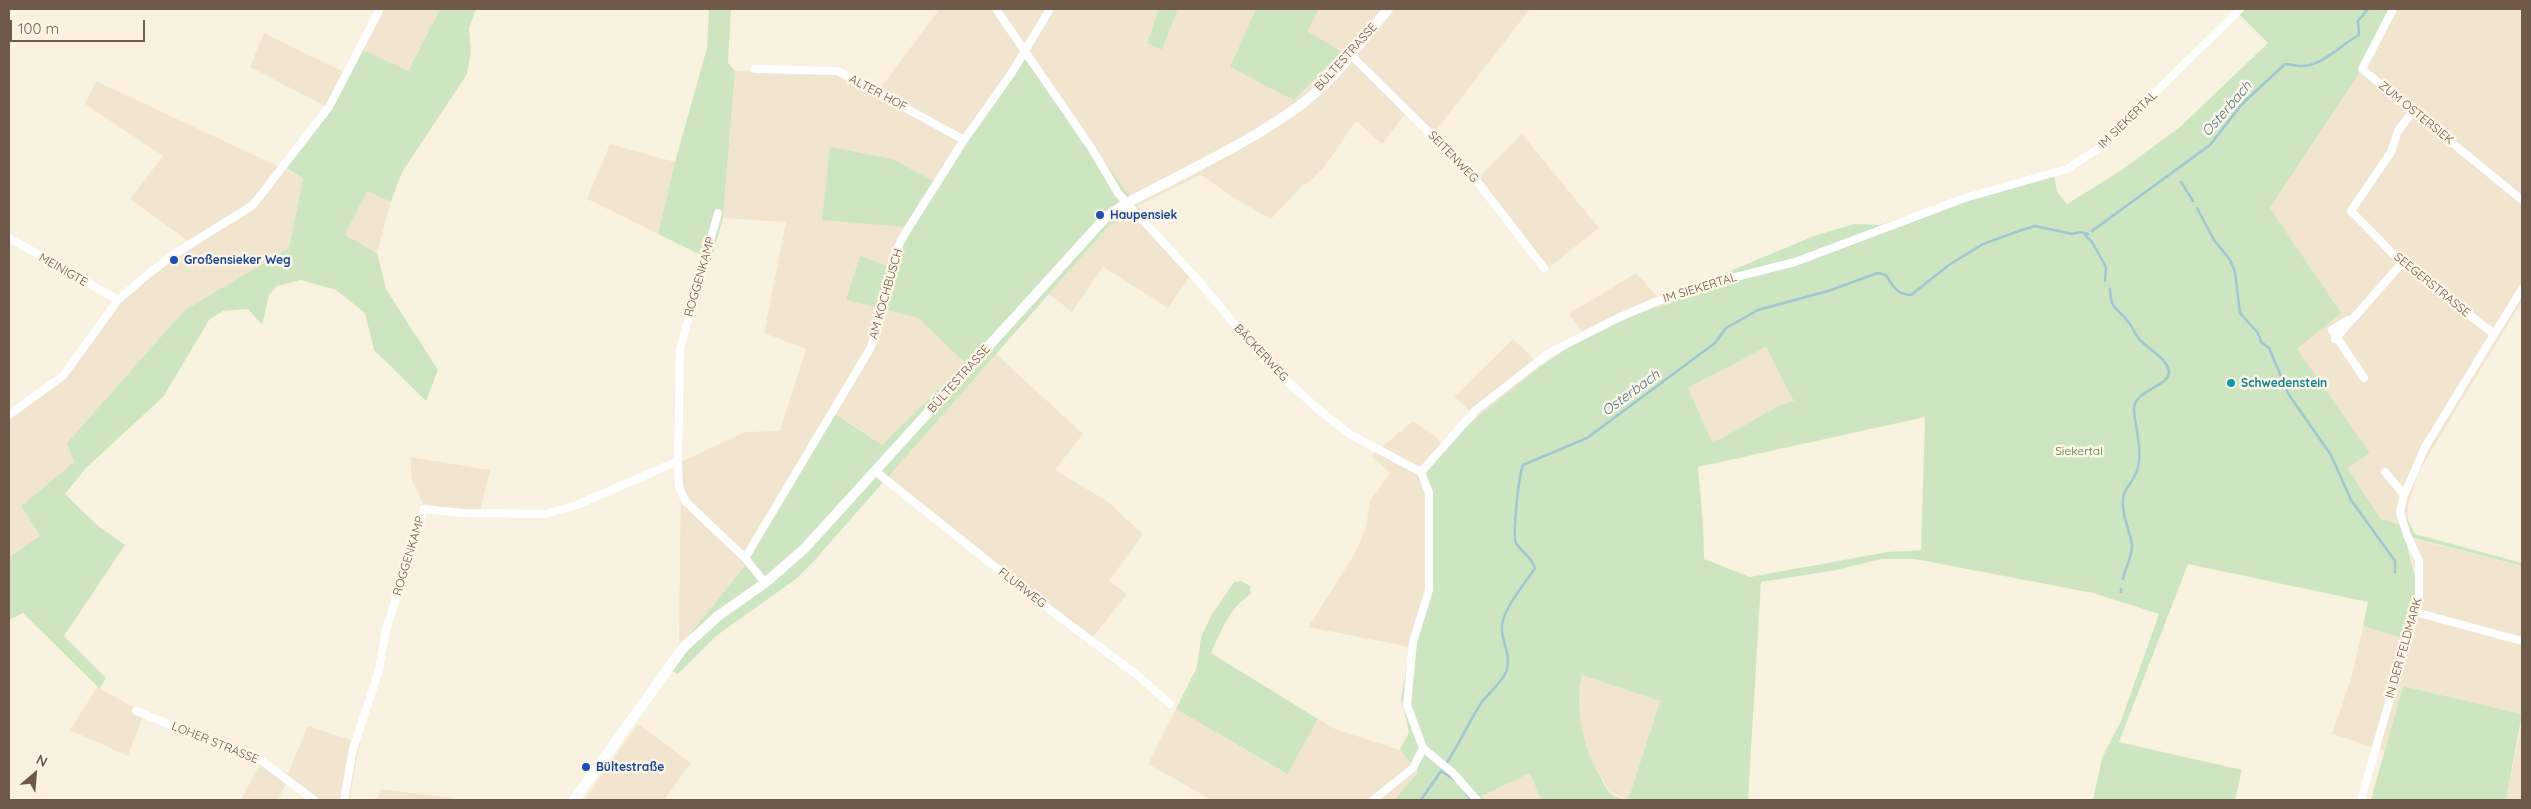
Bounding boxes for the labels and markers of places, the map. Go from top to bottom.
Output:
place label: Haupensiek [1110,208,1177,222]
marker: Haupensiek [1094,209,1106,221]
place label: Großensieker Weg [184,253,291,267]
marker: Großensieker Weg [168,254,180,266]
place label: Schwedenstein [2241,376,2327,390]
marker: Schwedenstein [2225,377,2237,389]
place label: Bültestraße [596,760,664,774]
marker: Bültestraße [580,761,592,773]

